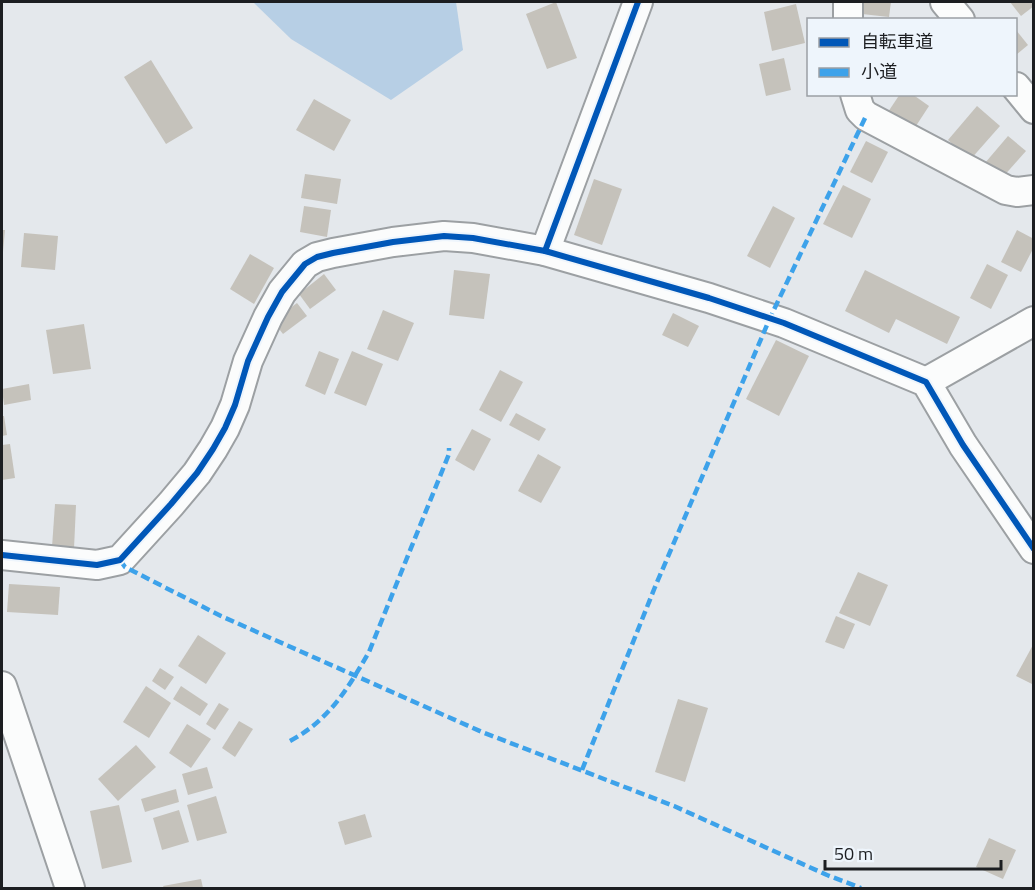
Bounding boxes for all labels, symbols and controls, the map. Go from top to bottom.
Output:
legend [807,18,1017,96]
text: 自転車道 [861,28,933,55]
text: 小道 [861,58,897,85]
scale bar [825,833,1000,871]
text: 50 m [834,840,873,867]

